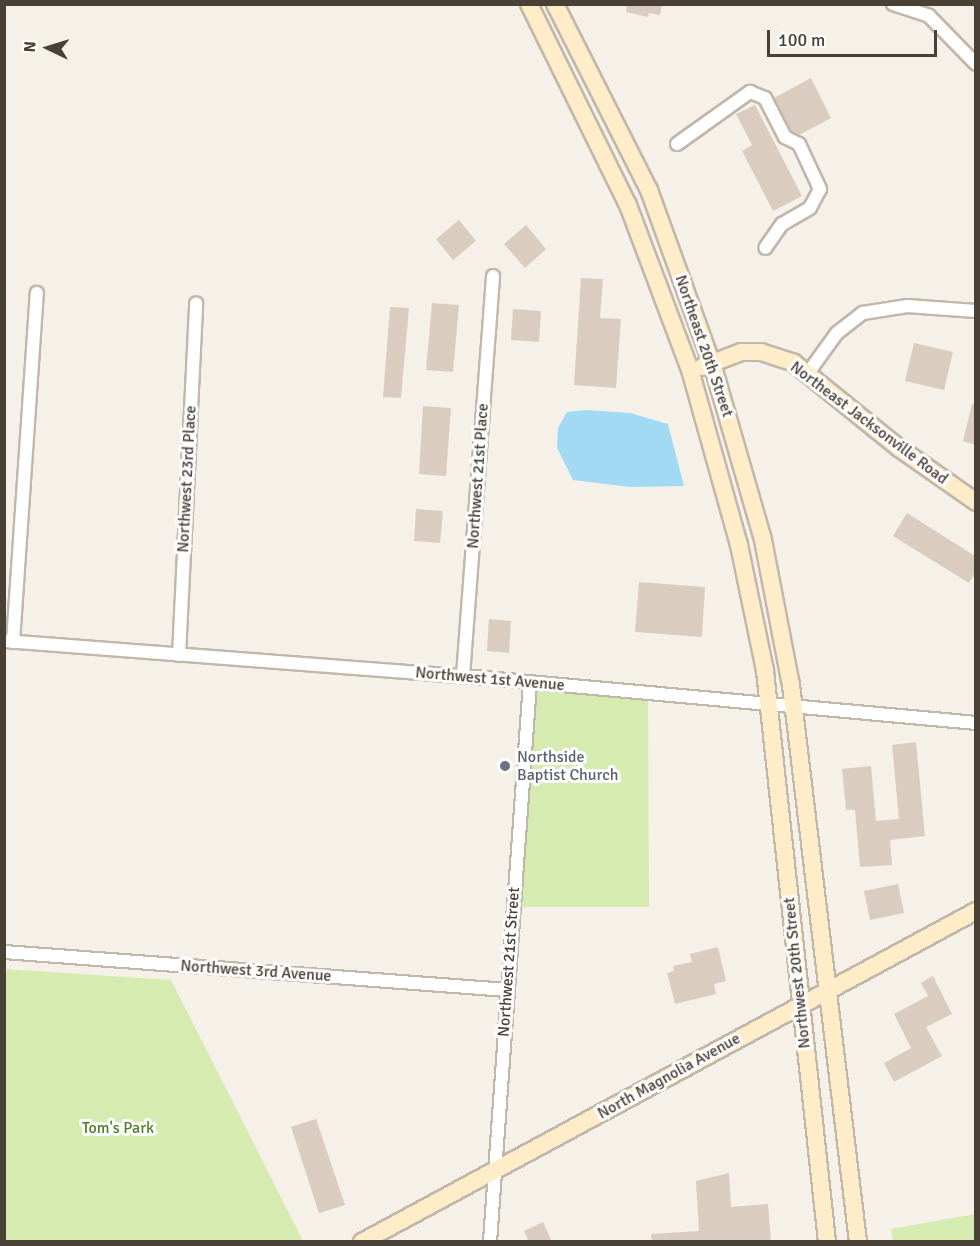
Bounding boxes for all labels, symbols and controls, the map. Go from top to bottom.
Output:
north arrow [18,18,78,78]
scale bar [770,18,940,56]
text: 100 m [778,29,825,51]
text: N [20,40,40,53]
street label: Northeast 20th Street [671,273,737,419]
street label: Northeast Jacksonville Road [786,357,952,489]
street label: Northwest 21st Place [463,403,493,549]
street label: Northwest 23rd Place [174,405,200,553]
street label: Northwest 1st Avenue [415,663,565,695]
place label: Northside Baptist Church [517,747,618,785]
marker: Northside Baptist Church [498,759,512,773]
street label: Northwest 21st Street [494,886,524,1038]
street label: Northwest 20th Street [780,897,814,1049]
street label: Northwest 3rd Avenue [180,956,332,986]
street label: North Magnolia Avenue [594,1029,744,1123]
park label: Tom's Park [82,1118,154,1138]

